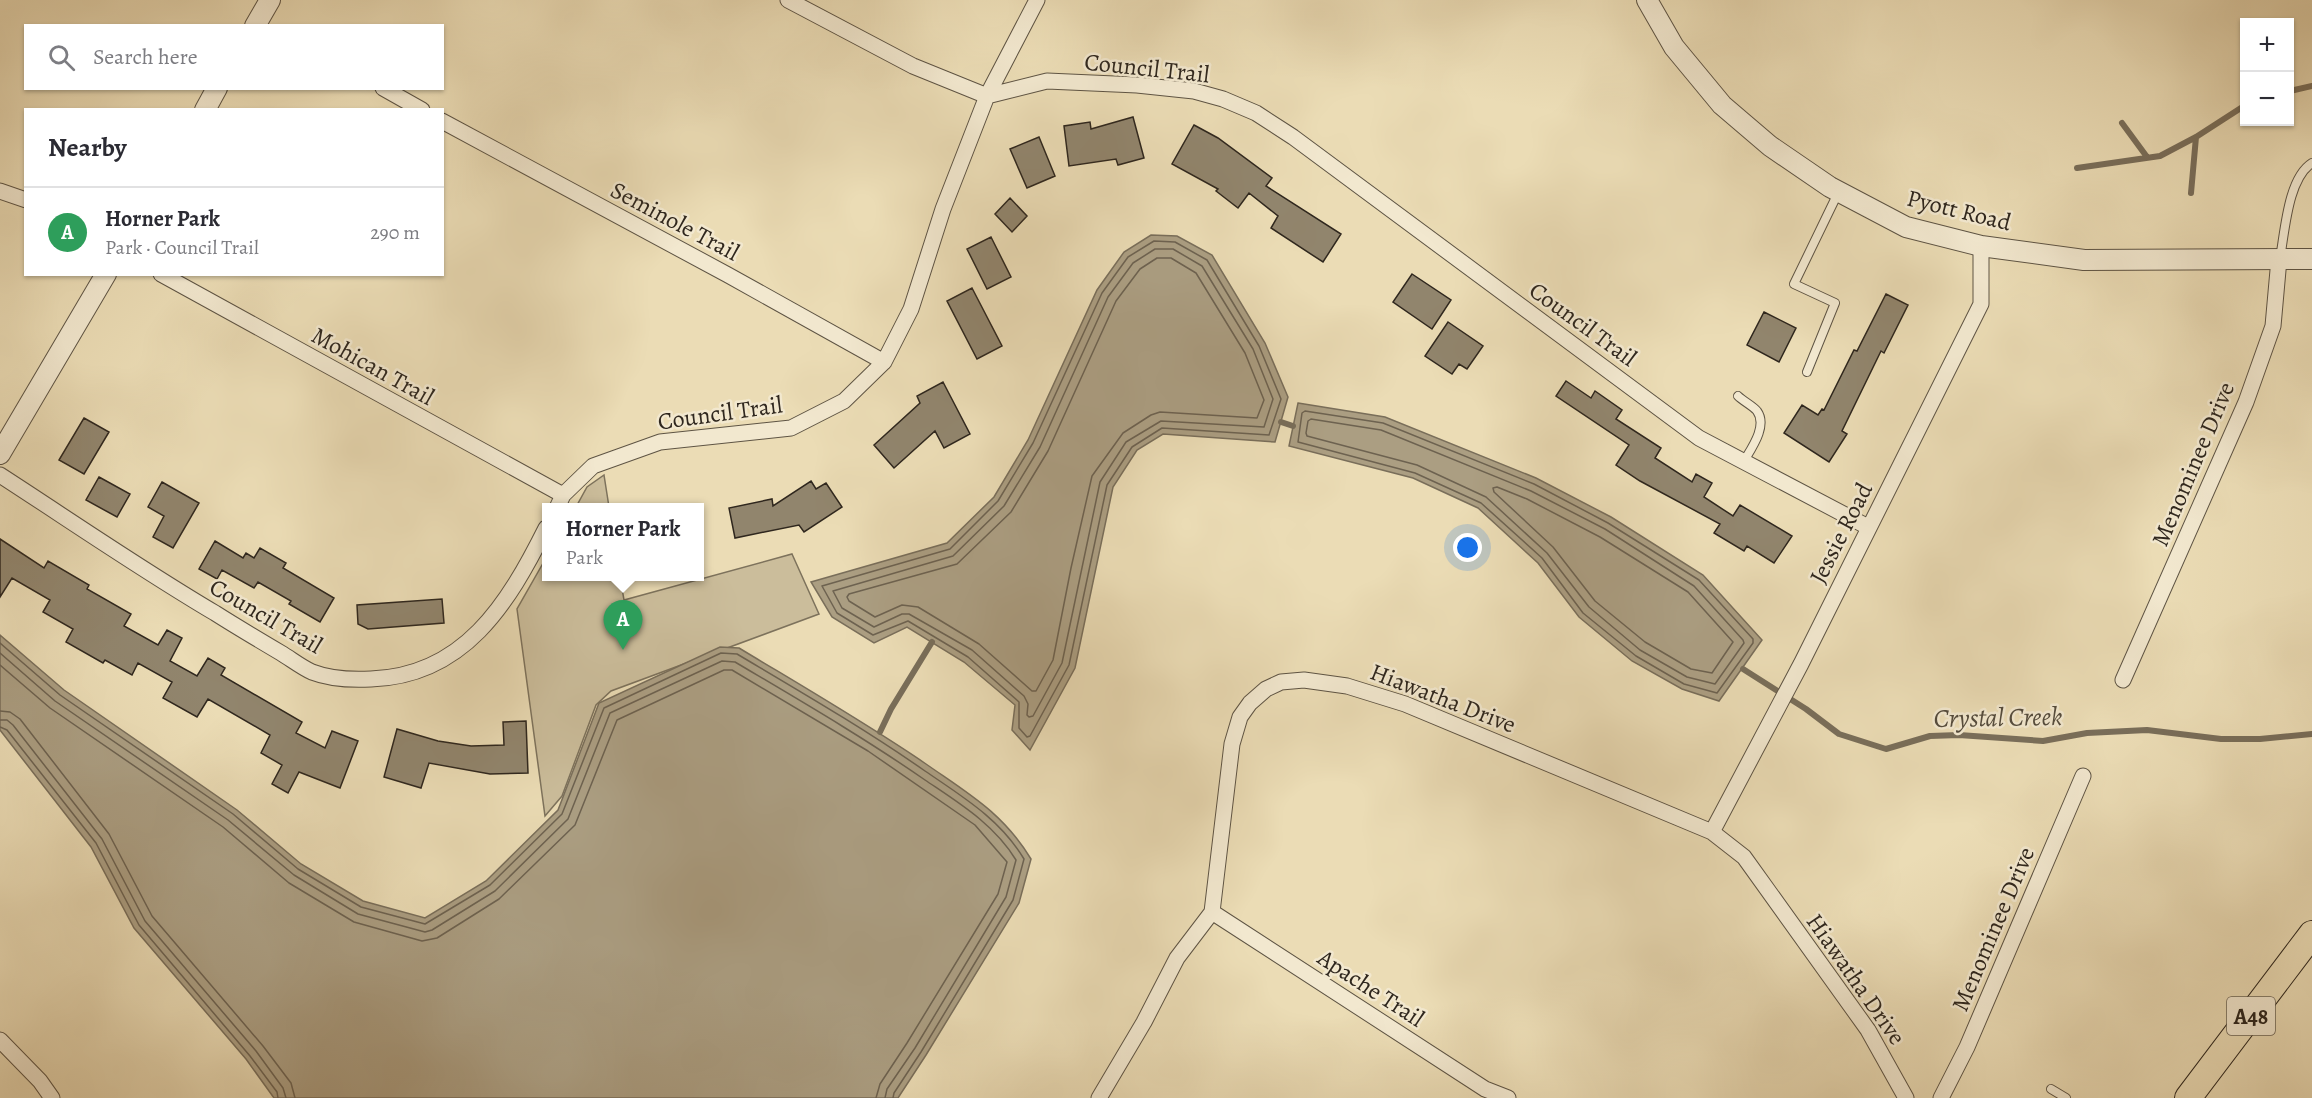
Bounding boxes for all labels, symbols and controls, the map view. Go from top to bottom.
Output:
map controls [2240,18,2294,126]
button: + [2240,18,2294,72]
search box [24,24,444,90]
icon: search [45,41,78,74]
text: Search here [93,42,198,72]
street label: Council Trail [1083,46,1211,90]
button: − [2240,72,2294,126]
text: Nearby [48,130,127,165]
street label: Seminole Trail [605,174,745,268]
street label: Pyott Road [1904,182,2015,238]
text: Horner Park [105,204,220,234]
text: A [61,219,74,246]
text: 290 m [370,219,420,246]
text: Park · Council Trail [105,234,259,261]
street label: Council Trail [1523,274,1643,374]
street label: Mohican Trail [306,319,440,413]
street label: Menominee Drive [2144,377,2242,551]
street label: Council Trail [656,388,784,438]
street label: Jessie Road [1802,477,1880,589]
popup [542,503,704,581]
text: Horner Park [566,514,680,544]
your location [1453,533,1482,562]
text: Park [566,544,603,571]
street label: Council Trail [204,571,328,661]
pin: A [604,600,642,650]
street label: Hiawatha Drive [1366,656,1520,740]
water label: Crystal Creek [1933,699,2063,736]
street label: Menominee Drive [1944,842,2042,1016]
street label: Hiawatha Drive [1799,907,1913,1051]
street label: Apache Trail [1311,941,1431,1034]
road number: A48 [2227,997,2275,1035]

